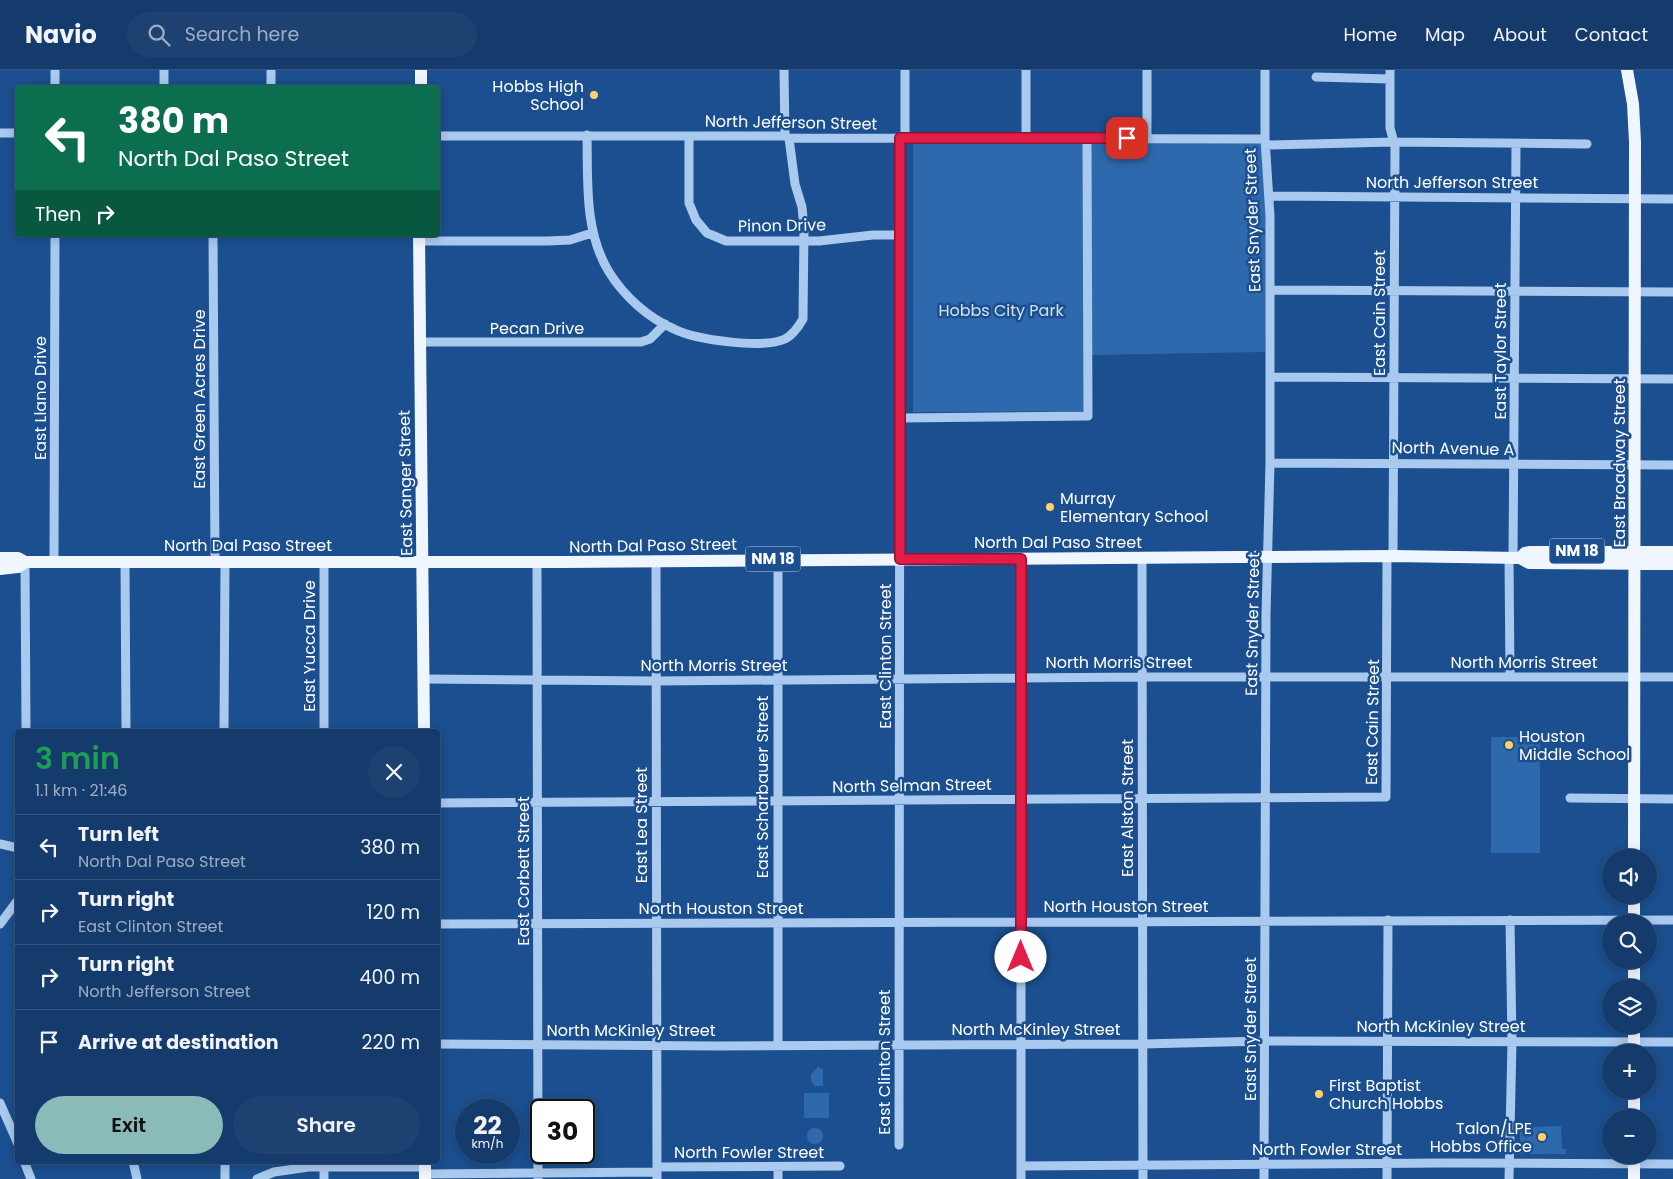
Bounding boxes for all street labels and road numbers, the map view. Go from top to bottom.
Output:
street label: North Jefferson Street [705,109,878,136]
street label: East Snyder Street [1238,147,1267,292]
street label: North Jefferson Street [1366,171,1538,194]
street label: Pinon Drive [738,213,826,238]
street label: East Cain Street [1368,250,1391,376]
street label: East Taylor Street [1489,282,1512,420]
street label: East Green Acres Drive [188,309,211,489]
street label: Pecan Drive [490,317,584,340]
street label: East Llano Drive [29,336,52,460]
street label: East Broadway Street [1608,378,1631,548]
street label: East Sanger Street [393,410,418,556]
street label: North Avenue A [1391,436,1515,461]
street label: North Dal Paso Street [974,531,1142,554]
street label: North Dal Paso Street [569,533,737,558]
street label: North Dal Paso Street [164,534,332,557]
road number: NM 18 [1550,538,1604,564]
road number: NM 18 [746,546,800,572]
street label: East Snyder Street [1240,552,1265,696]
street label: East Yucca Drive [298,580,321,712]
street label: East Clinton Street [874,583,897,729]
street label: North Morris Street [1045,651,1193,674]
street label: North Morris Street [1450,651,1598,674]
street label: North Morris Street [640,654,788,677]
street label: East Cain Street [1360,659,1385,785]
street label: East Scharbauer Street [751,696,774,878]
street label: East Alston Street [1116,739,1139,877]
street label: East Lea Street [630,767,653,883]
street label: North Selman Street [832,773,992,798]
street label: East Corbett Street [512,796,535,946]
street label: North Houston Street [1043,895,1209,918]
street label: North Houston Street [638,897,804,920]
street label: East Snyder Street [1239,957,1262,1101]
street label: East Clinton Street [873,989,896,1135]
street label: North McKinley Street [1356,1015,1526,1038]
street label: North McKinley Street [951,1018,1121,1041]
street label: North McKinley Street [546,1019,716,1042]
street label: North Fowler Street [1252,1138,1402,1161]
street label: North Fowler Street [674,1141,824,1164]

